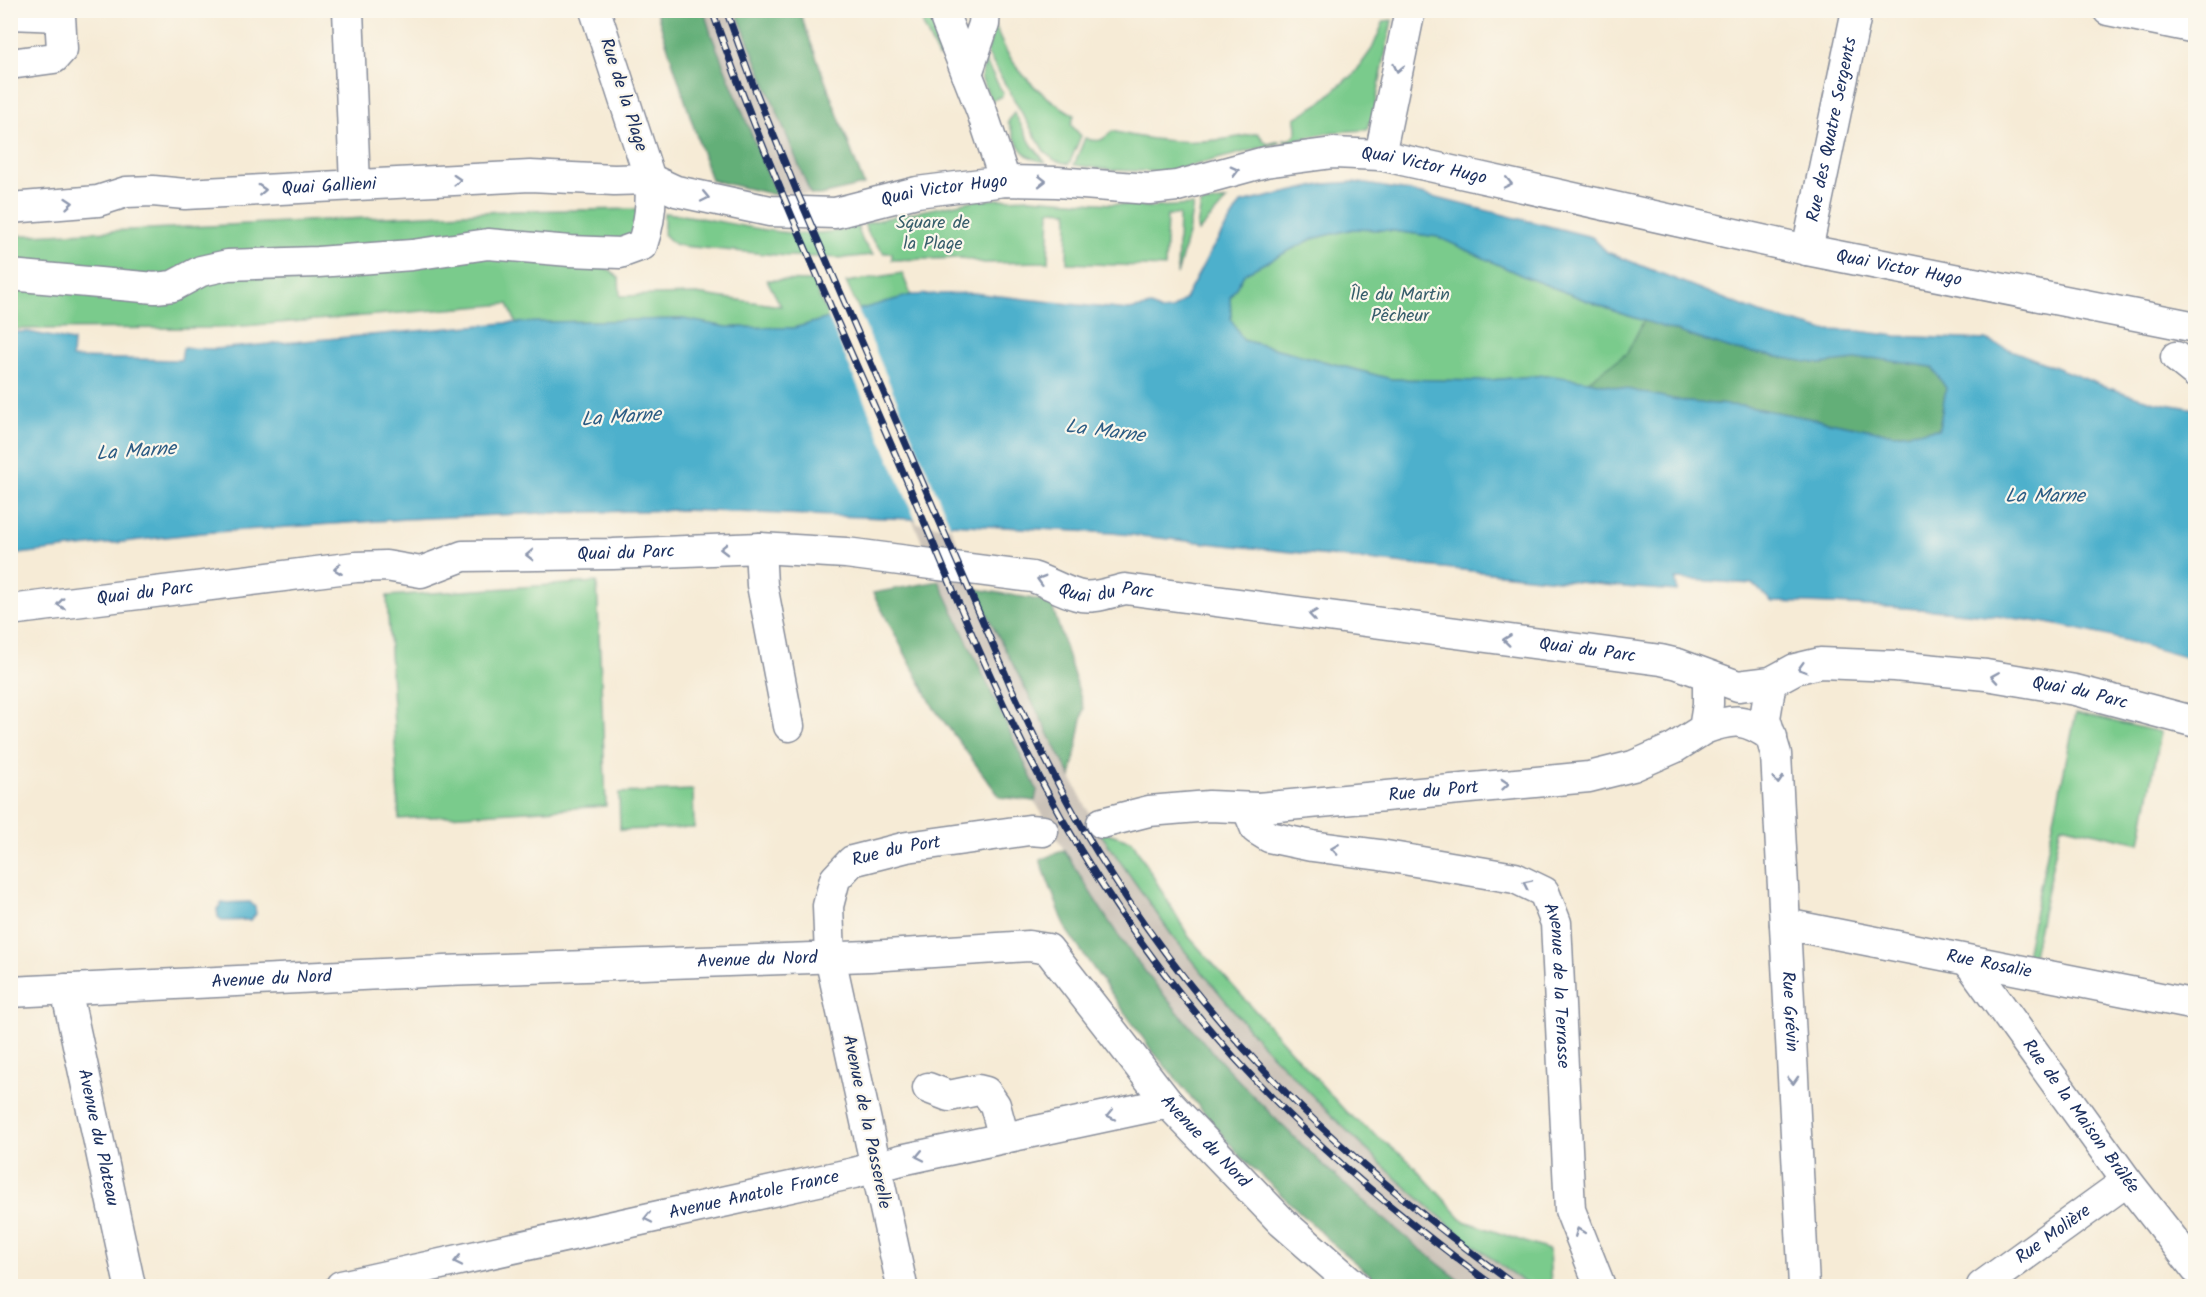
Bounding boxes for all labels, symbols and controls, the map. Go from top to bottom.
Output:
street label: Rue de la Plage [591,34,655,156]
street label: Rue des Quatre Sergents [1799,34,1866,225]
one-way arrow [1392,62,1405,72]
street label: Quai Victor Hugo [1361,140,1490,193]
street label: Quai Victor Hugo [878,166,1009,215]
one-way arrow [1229,166,1239,178]
street label: Quai Gallieni [281,170,378,203]
one-way arrow [452,174,461,187]
one-way arrow [1037,175,1046,188]
one-way arrow [1503,176,1513,189]
one-way arrow [257,184,266,197]
one-way arrow [700,190,710,203]
one-way arrow [64,197,73,210]
park label: Square de la Plage [896,209,970,259]
street label: Quai Victor Hugo [1833,242,1964,295]
park label: Île du Martin Pêcheur [1350,281,1450,331]
water label: La Marne [580,399,664,437]
water label: La Marne [1063,411,1149,453]
water label: La Marne [95,433,179,471]
water label: La Marne [2005,481,2087,513]
street label: Quai du Parc [577,537,675,569]
one-way arrow [720,543,729,556]
one-way arrow [525,549,534,561]
one-way arrow [334,563,343,575]
street label: Quai du Parc [95,573,195,614]
one-way arrow [1036,574,1046,587]
street label: Quai du Parc [1054,574,1156,611]
one-way arrow [57,597,66,610]
one-way arrow [1309,609,1318,621]
street label: Quai du Parc [1537,630,1638,671]
one-way arrow [1502,635,1511,647]
one-way arrow [1797,661,1808,673]
street label: Quai du Parc [2030,669,2131,718]
one-way arrow [1991,671,2001,684]
street label: Rue du Port [1387,773,1481,810]
one-way arrow [1771,776,1784,785]
one-way arrow [1500,778,1509,791]
street label: Rue du Port [849,828,944,875]
one-way arrow [1331,843,1340,855]
one-way arrow [1522,880,1533,891]
street label: Avenue de la Terrasse [1535,898,1578,1069]
street label: Rue Rosalie [1944,942,2034,987]
street label: Avenue du Nord [697,943,819,977]
street label: Avenue du Nord [211,962,334,997]
street label: Rue Grévin [1773,970,1806,1053]
street label: Avenue de la Passerelle [833,1032,899,1212]
street label: Rue de la Maison Brûlée [2015,1033,2146,1200]
street label: Avenue du Plateau [69,1066,127,1209]
one-way arrow [1787,1075,1800,1084]
street label: Avenue du Nord [1152,1089,1258,1196]
one-way arrow [1106,1108,1116,1121]
one-way arrow [915,1149,925,1162]
street label: Avenue Anatole France [666,1162,842,1228]
street label: Rue Molière [2009,1197,2097,1272]
one-way arrow [643,1211,653,1224]
one-way arrow [1574,1227,1586,1238]
one-way arrow [453,1253,463,1266]

